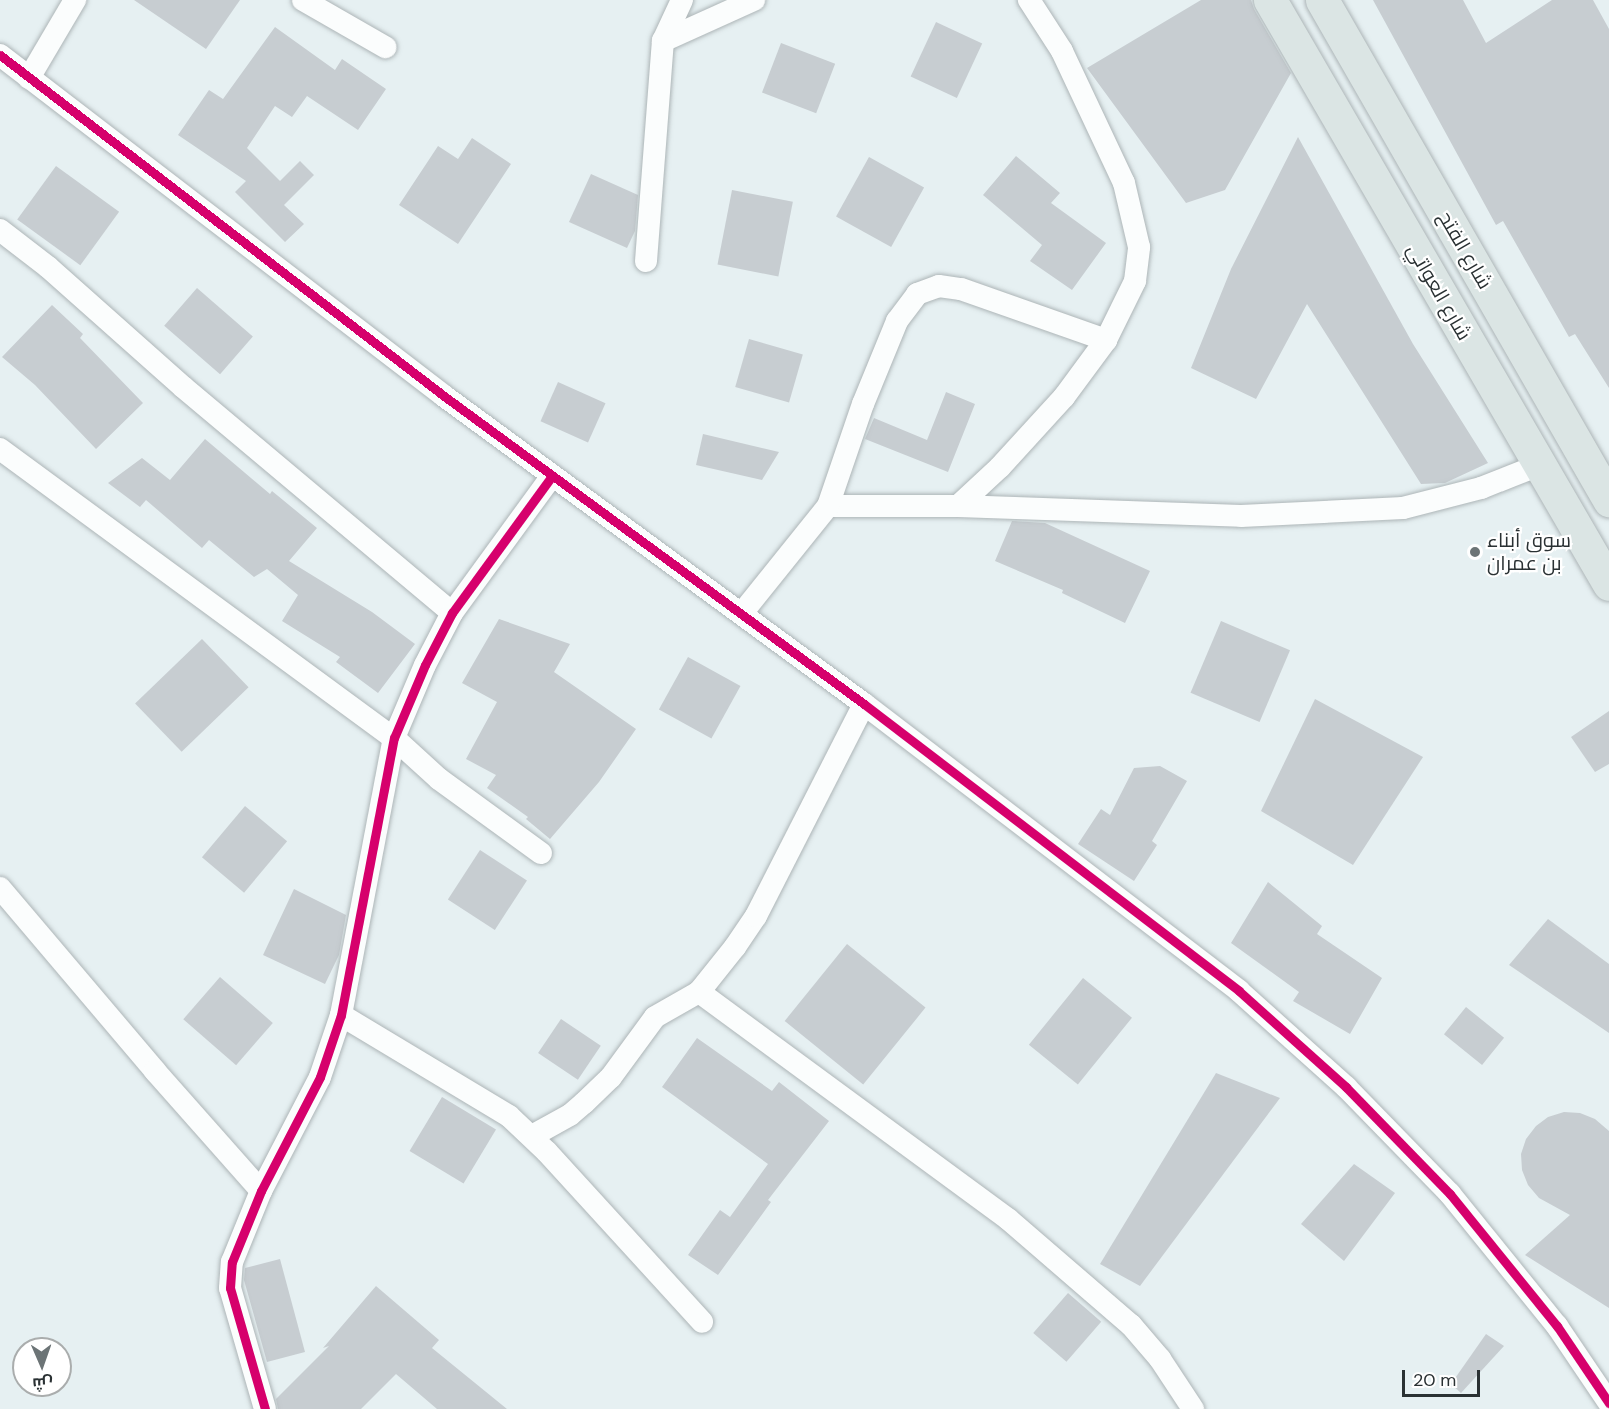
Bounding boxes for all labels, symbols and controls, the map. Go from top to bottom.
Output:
street label: شارع الفتح [1433,207,1497,293]
street label: شارع العواتي [1402,239,1476,345]
place label: سوق أبناء بن عمران [1487,528,1571,575]
marker: سوق أبناء بن عمران [1468,545,1482,559]
north arrow [12,1337,72,1397]
scale bar [1405,1358,1483,1396]
text: 20 m [1413,1368,1456,1392]
text: ش [32,1373,53,1394]

